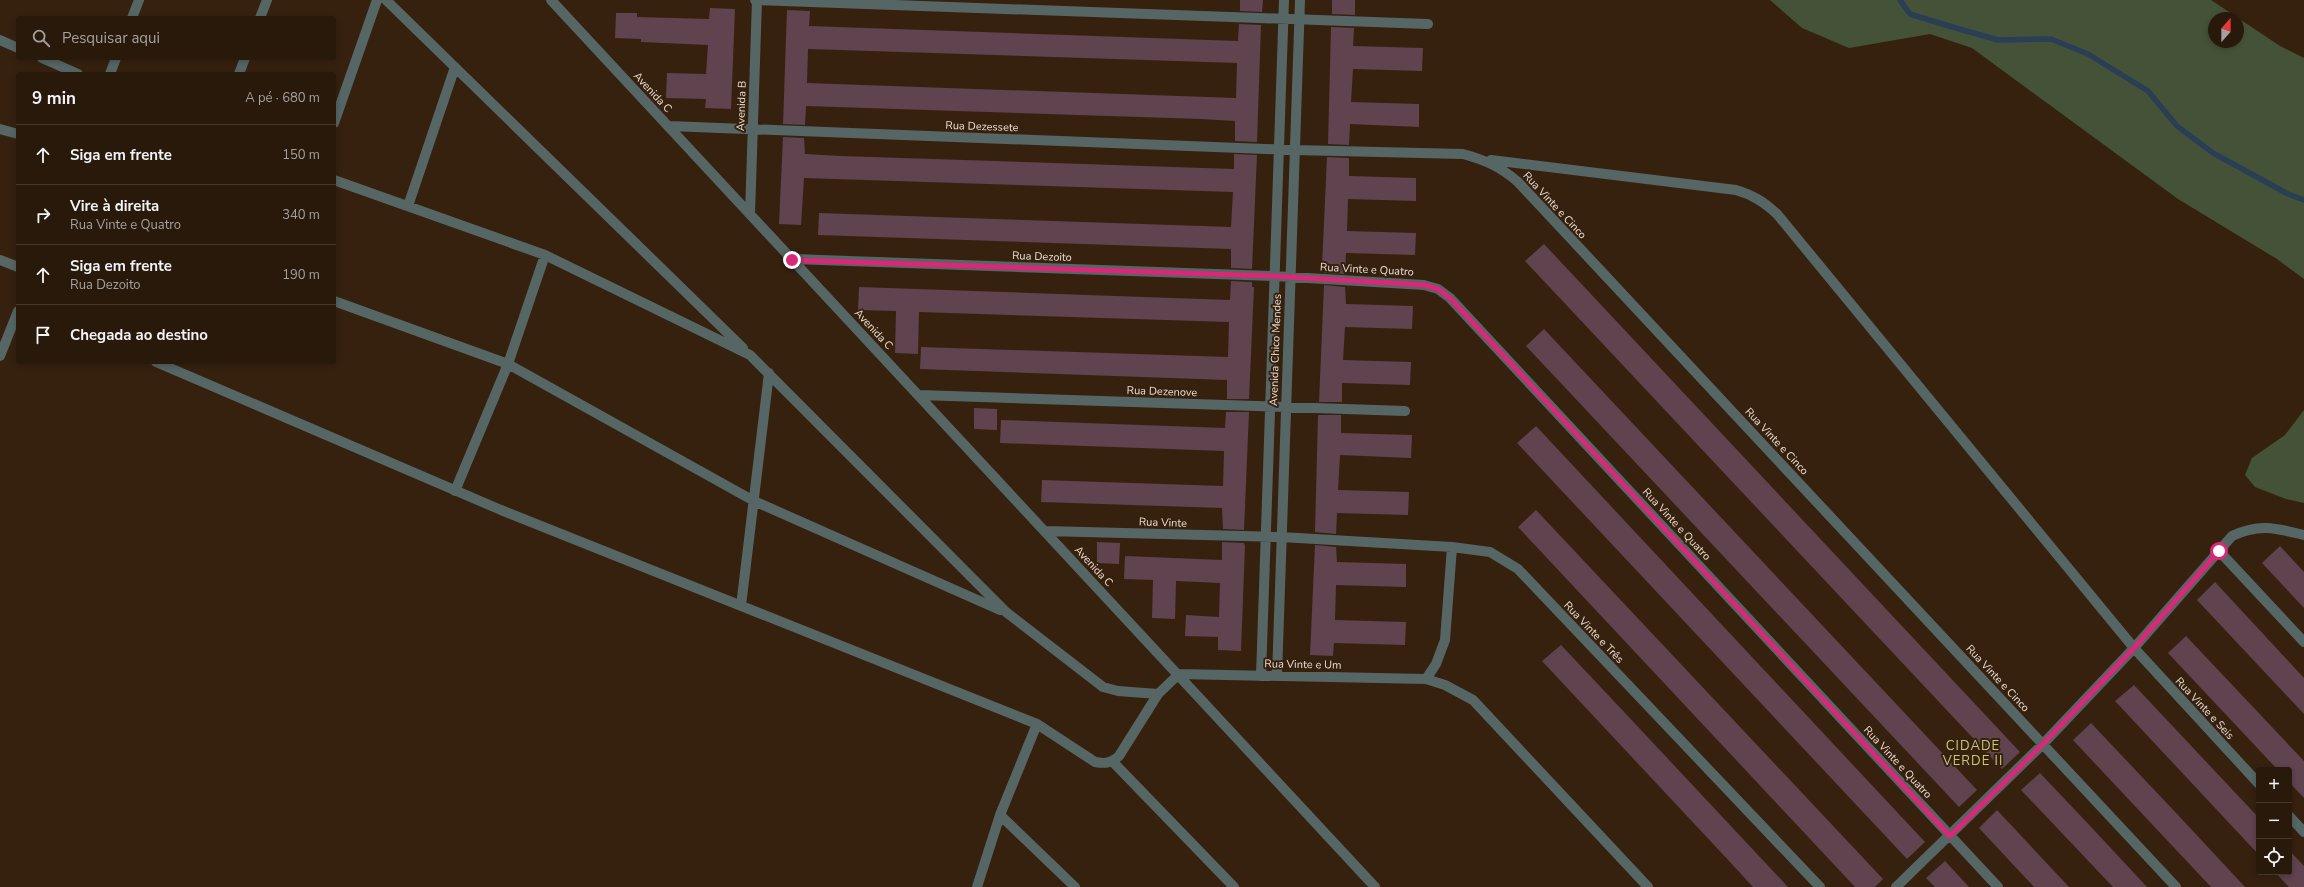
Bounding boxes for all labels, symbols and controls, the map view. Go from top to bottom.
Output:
north arrow [2208,12,2244,48]
search box [16,16,336,60]
icon: search [30,27,52,49]
text: Pesquisar aqui [62,28,160,48]
street label: Avenida C [630,69,675,116]
street label: Avenida B [733,81,750,132]
text: 9 min [32,87,76,110]
text: A pé · 680 m [245,89,320,107]
street label: Rua Dezessete [945,118,1019,135]
icon: ahead [32,144,54,166]
text: Siga em frente [70,145,172,165]
text: 150 m [282,146,320,164]
street label: Rua Vinte e Cinco [1519,168,1590,242]
text: Vire à direita [70,196,159,216]
icon: right [32,204,54,226]
text: 340 m [282,206,320,224]
text: Rua Vinte e Quatro [70,216,181,234]
street label: Rua Dezoito [1012,248,1072,265]
route end [783,251,801,269]
text: Siga em frente [70,256,172,276]
street label: Rua Vinte e Quatro [1320,260,1414,279]
icon: ahead [32,264,54,286]
text: 190 m [282,266,320,284]
text: Rua Dezoito [70,276,141,294]
street label: Avenida Chico Mendes [1266,294,1285,406]
street label: Avenida C [851,306,896,353]
icon: arrive [32,324,54,346]
text: Chegada ao destino [70,325,208,345]
street label: Rua Dezenove [1126,383,1198,400]
street label: Rua Vinte e Cinco [1741,404,1812,478]
street label: Rua Vinte e Quatro [1639,485,1714,564]
street label: Rua Vinte [1139,514,1187,531]
route start [2210,542,2228,560]
street label: Avenida C [1071,543,1116,590]
street label: Rua Vinte e Três [1560,598,1627,667]
street label: Rua Vinte e Cinco [1962,641,2033,715]
street label: Rua Vinte e Um [1264,656,1342,673]
street label: Rua Vinte e Seis [2172,674,2237,743]
street label: Rua Vinte e Quatro [1860,723,1935,802]
district label: CIDADE VERDE II [1942,737,2003,770]
map controls [2256,767,2292,875]
button: + [2256,767,2292,803]
button: − [2256,803,2292,839]
button: locate [2256,839,2292,875]

